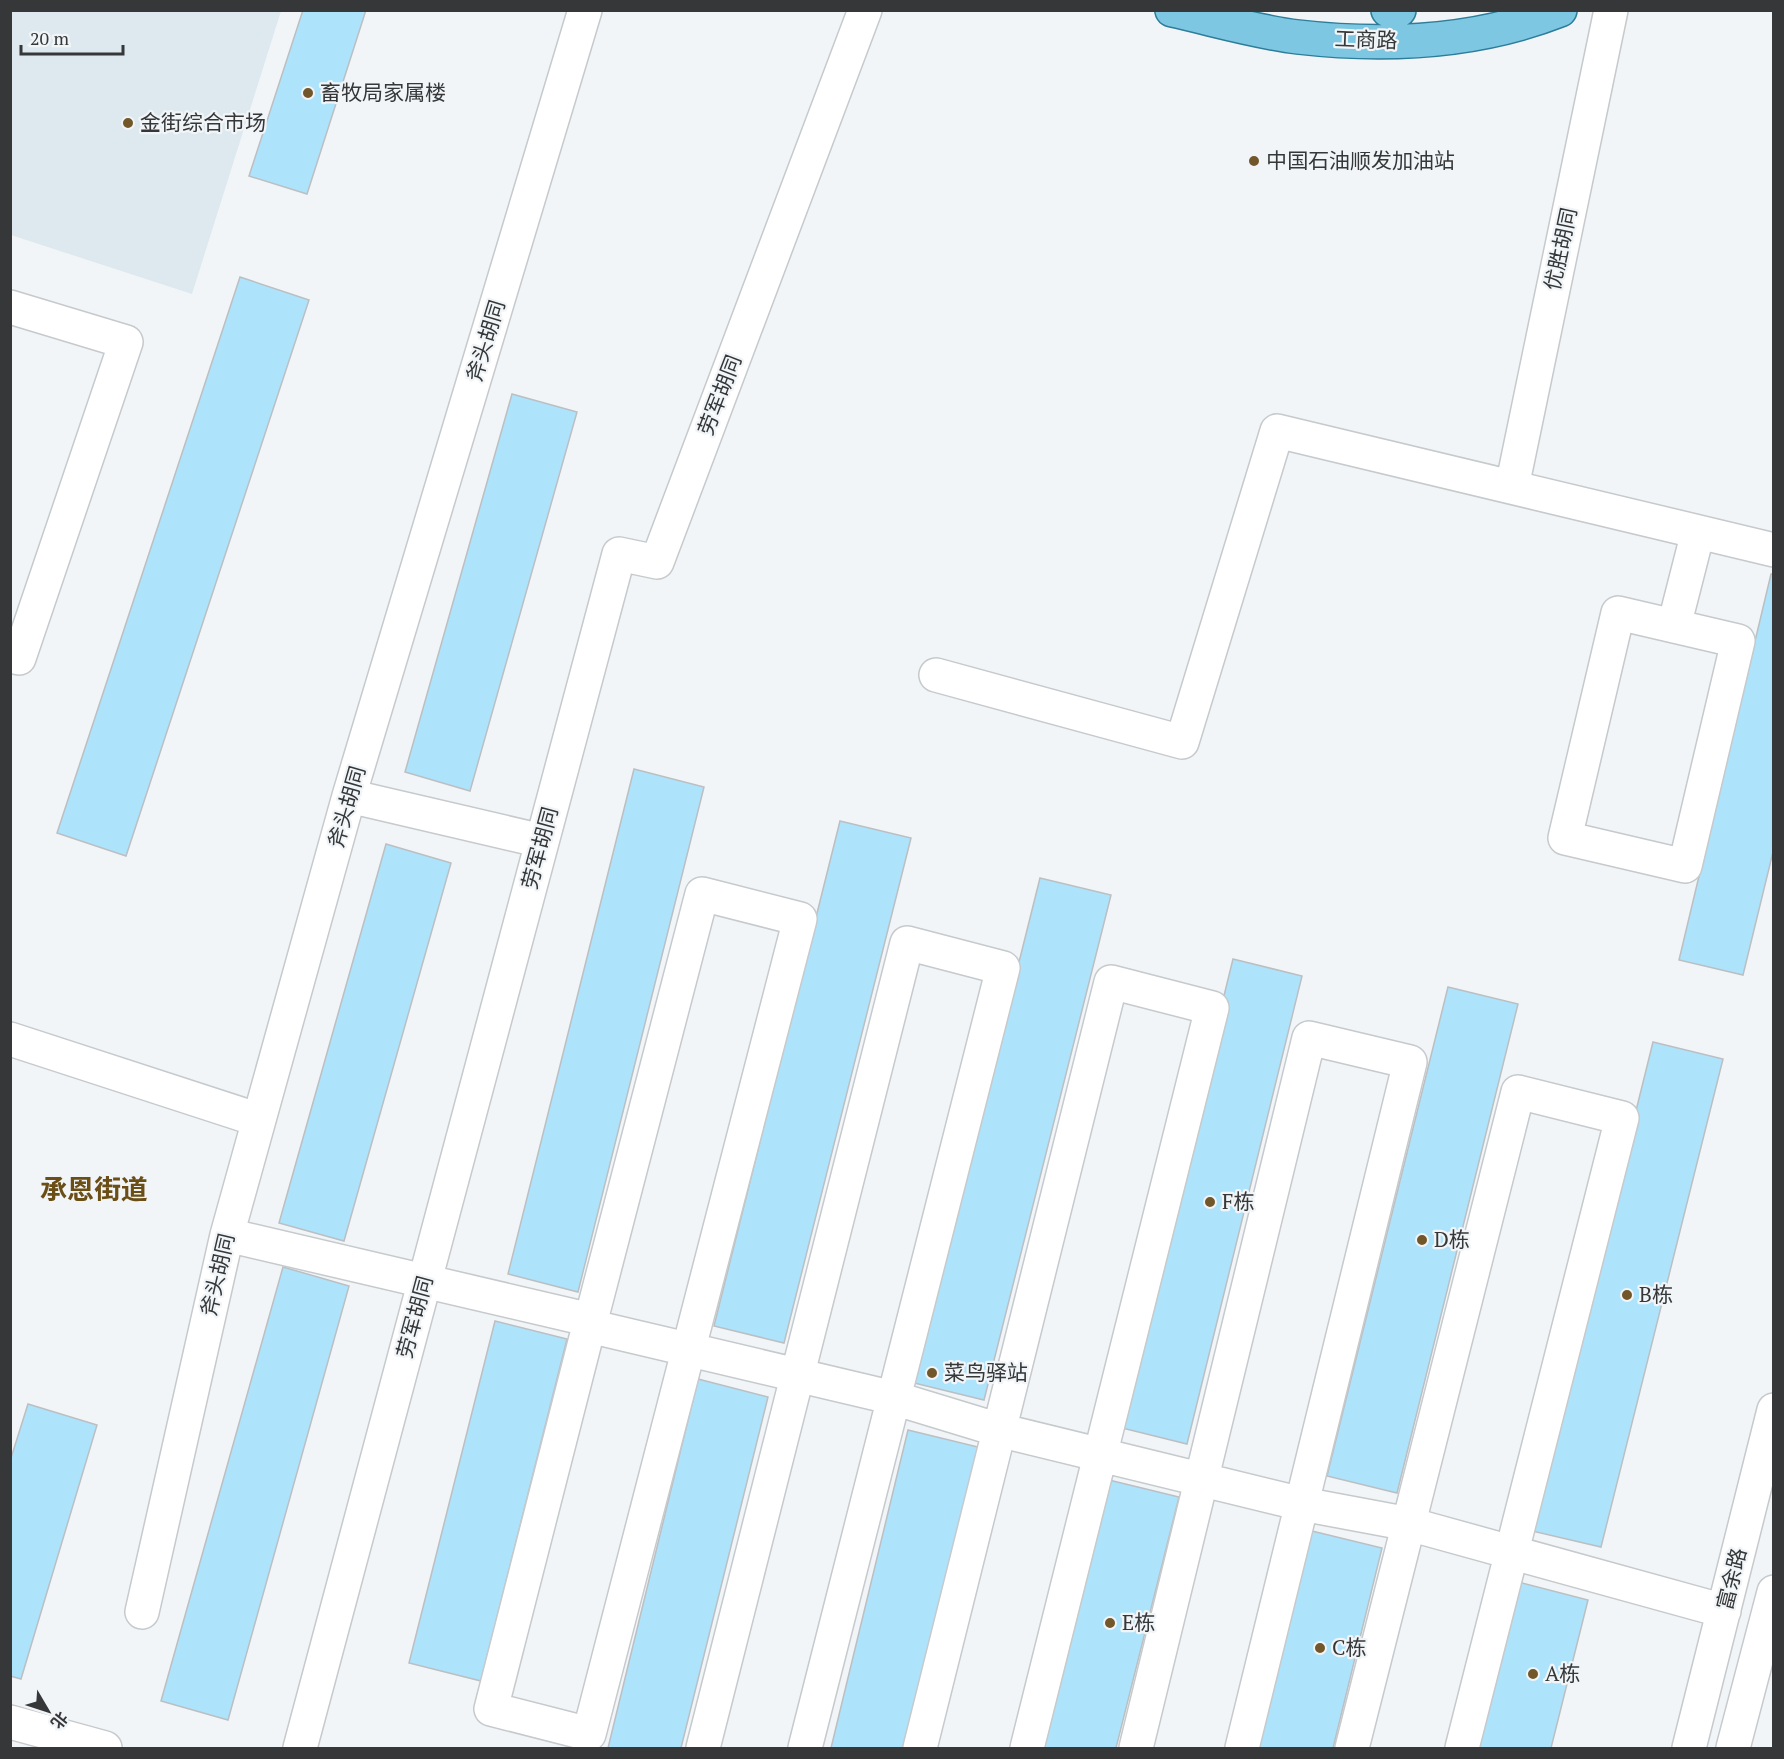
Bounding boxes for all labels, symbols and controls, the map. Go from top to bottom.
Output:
scale bar [21,18,123,56]
street label: 工商路 [1334,24,1398,54]
text: 20 m [30,26,70,50]
place label: 畜牧局家属楼 [320,78,446,106]
marker: 畜牧局家属楼 [301,86,315,100]
place label: 金街综合市场 [140,108,266,136]
marker: 金街综合市场 [121,116,135,130]
place label: 中国石油顺发加油站 [1266,146,1455,174]
marker: 中国石油顺发加油站 [1247,154,1261,168]
street label: 优胜胡同 [1538,205,1582,293]
street label: 斧头胡同 [459,296,511,385]
street label: 劳军胡同 [691,350,747,439]
street label: 斧头胡同 [321,762,371,851]
street label: 劳军胡同 [515,804,563,892]
district label: 承恩街道 [40,1171,148,1207]
place label: F栋 [1222,1187,1254,1215]
marker: F栋 [1203,1195,1217,1209]
place label: D栋 [1434,1225,1470,1253]
street label: 斧头胡同 [194,1231,240,1319]
marker: D栋 [1415,1233,1429,1247]
street label: 劳军胡同 [390,1273,438,1361]
place label: B栋 [1639,1280,1673,1308]
marker: B栋 [1620,1288,1634,1302]
place label: 菜鸟驿站 [944,1358,1028,1386]
marker: 菜鸟驿站 [925,1366,939,1380]
street label: 富余路 [1710,1545,1752,1613]
place label: E栋 [1122,1608,1155,1636]
marker: E栋 [1103,1616,1117,1630]
place label: C栋 [1332,1633,1367,1661]
marker: C栋 [1313,1641,1327,1655]
place label: A栋 [1545,1659,1580,1687]
marker: A栋 [1526,1667,1540,1681]
north arrow [18,1681,78,1741]
text: 北 [46,1707,73,1734]

